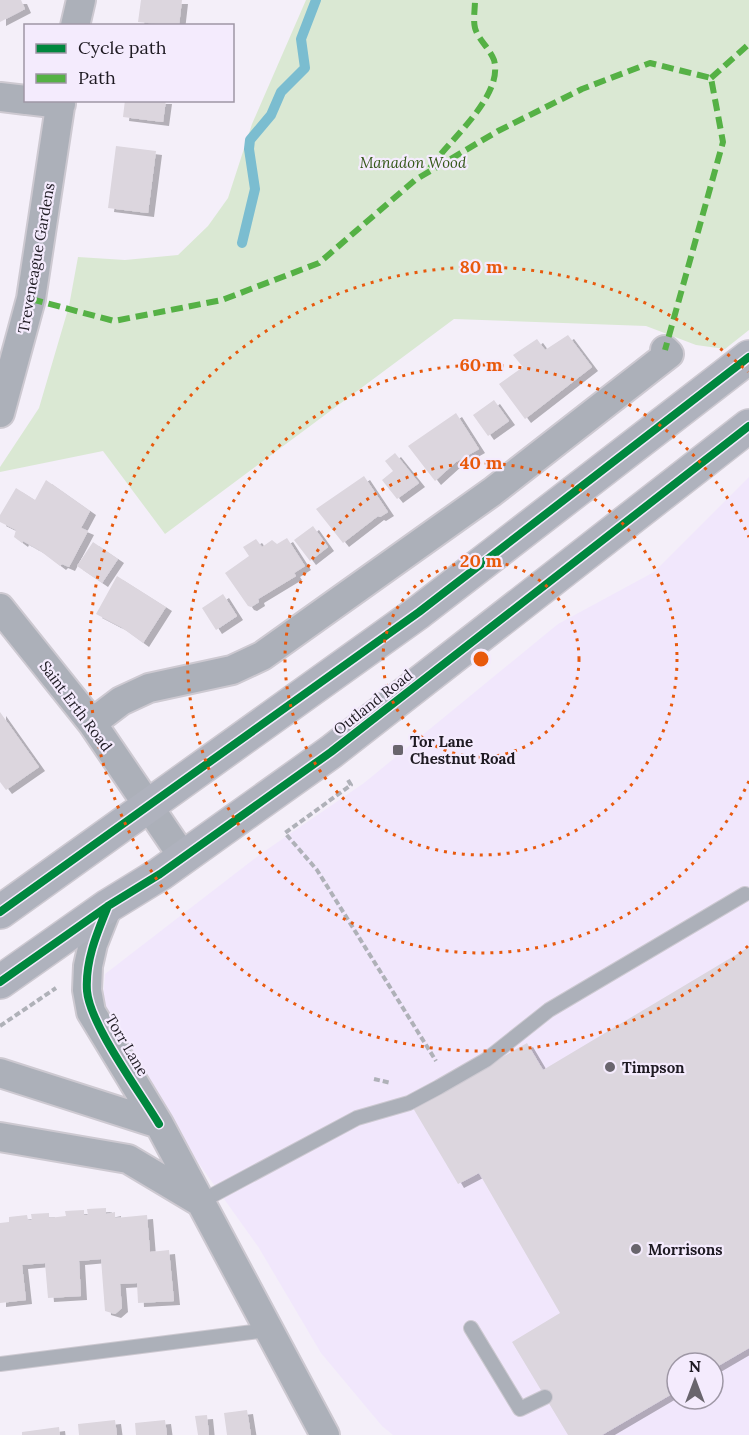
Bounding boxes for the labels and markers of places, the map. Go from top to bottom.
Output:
centre of rings [471,649,491,669]
place label: Tor Lane Chestnut Road [410,732,515,768]
marker: Tor Lane Chestnut Road [391,743,405,757]
place label: Timpson [622,1058,685,1077]
marker: Timpson [603,1060,617,1074]
place label: Morrisons [648,1240,723,1259]
marker: Morrisons [629,1242,643,1256]

